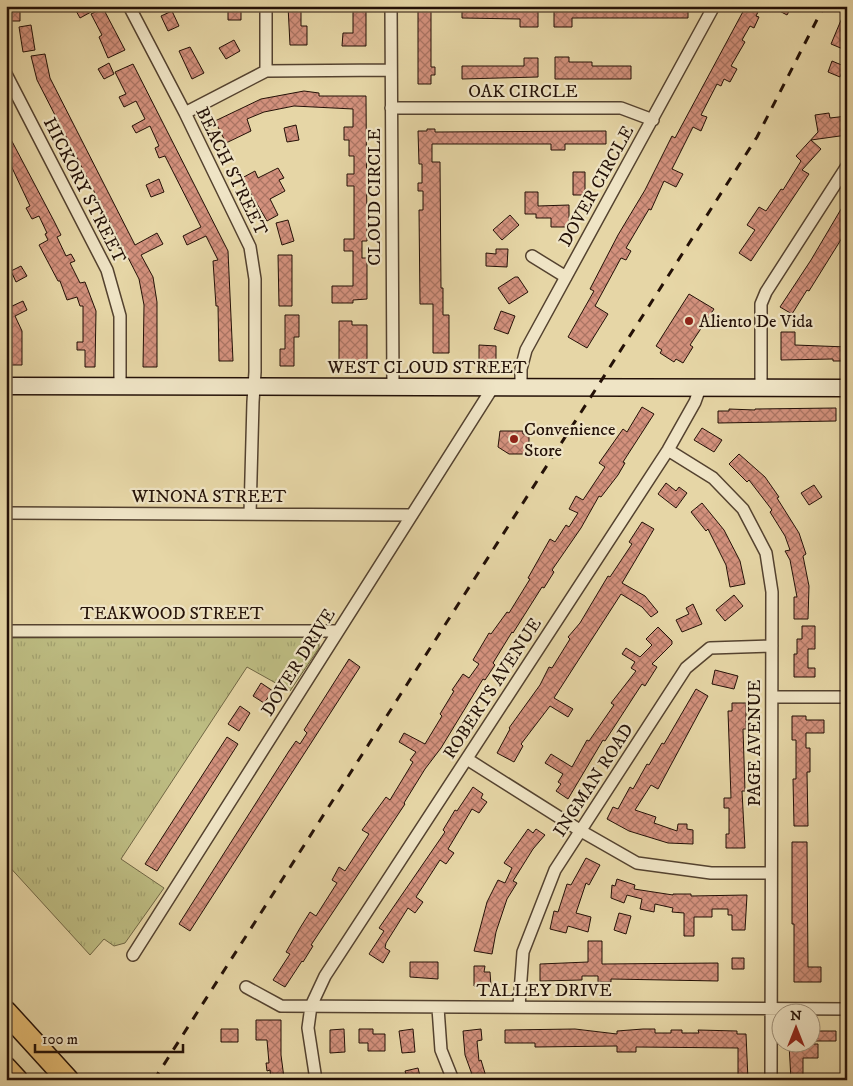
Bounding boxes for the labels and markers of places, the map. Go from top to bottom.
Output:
place label: Aliento De Vida [699,311,813,333]
marker: Aliento De Vida [683,315,695,327]
place label: Convenience Store [524,419,615,462]
marker: Convenience Store [508,433,520,445]

